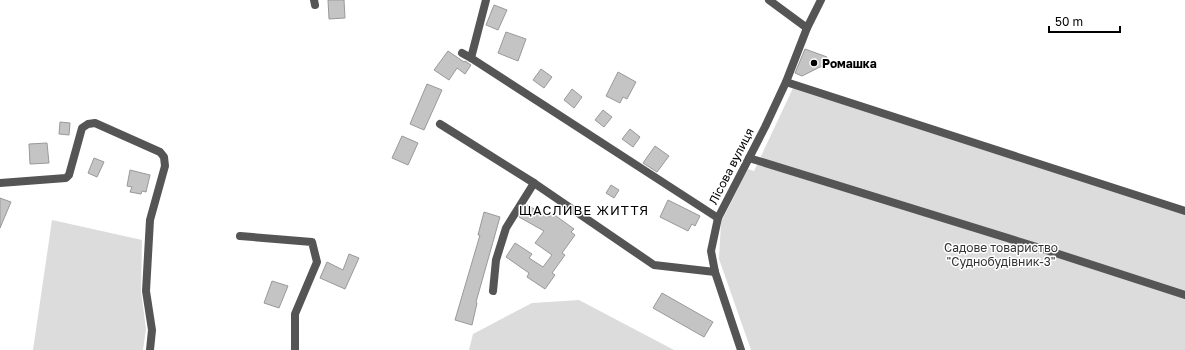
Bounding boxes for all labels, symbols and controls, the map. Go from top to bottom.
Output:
scale bar [1049,8,1120,34]
text: 50 m [1055,14,1083,29]
place label: Ромашка [822,56,877,71]
marker: Ромашка [809,58,819,68]
street label: Лісова вулиця [705,125,757,207]
district label: ЩАСЛИВЕ ЖИТТЯ [519,202,649,218]
park label: Садове товариство "Суднобудівник-3" [944,240,1058,269]

